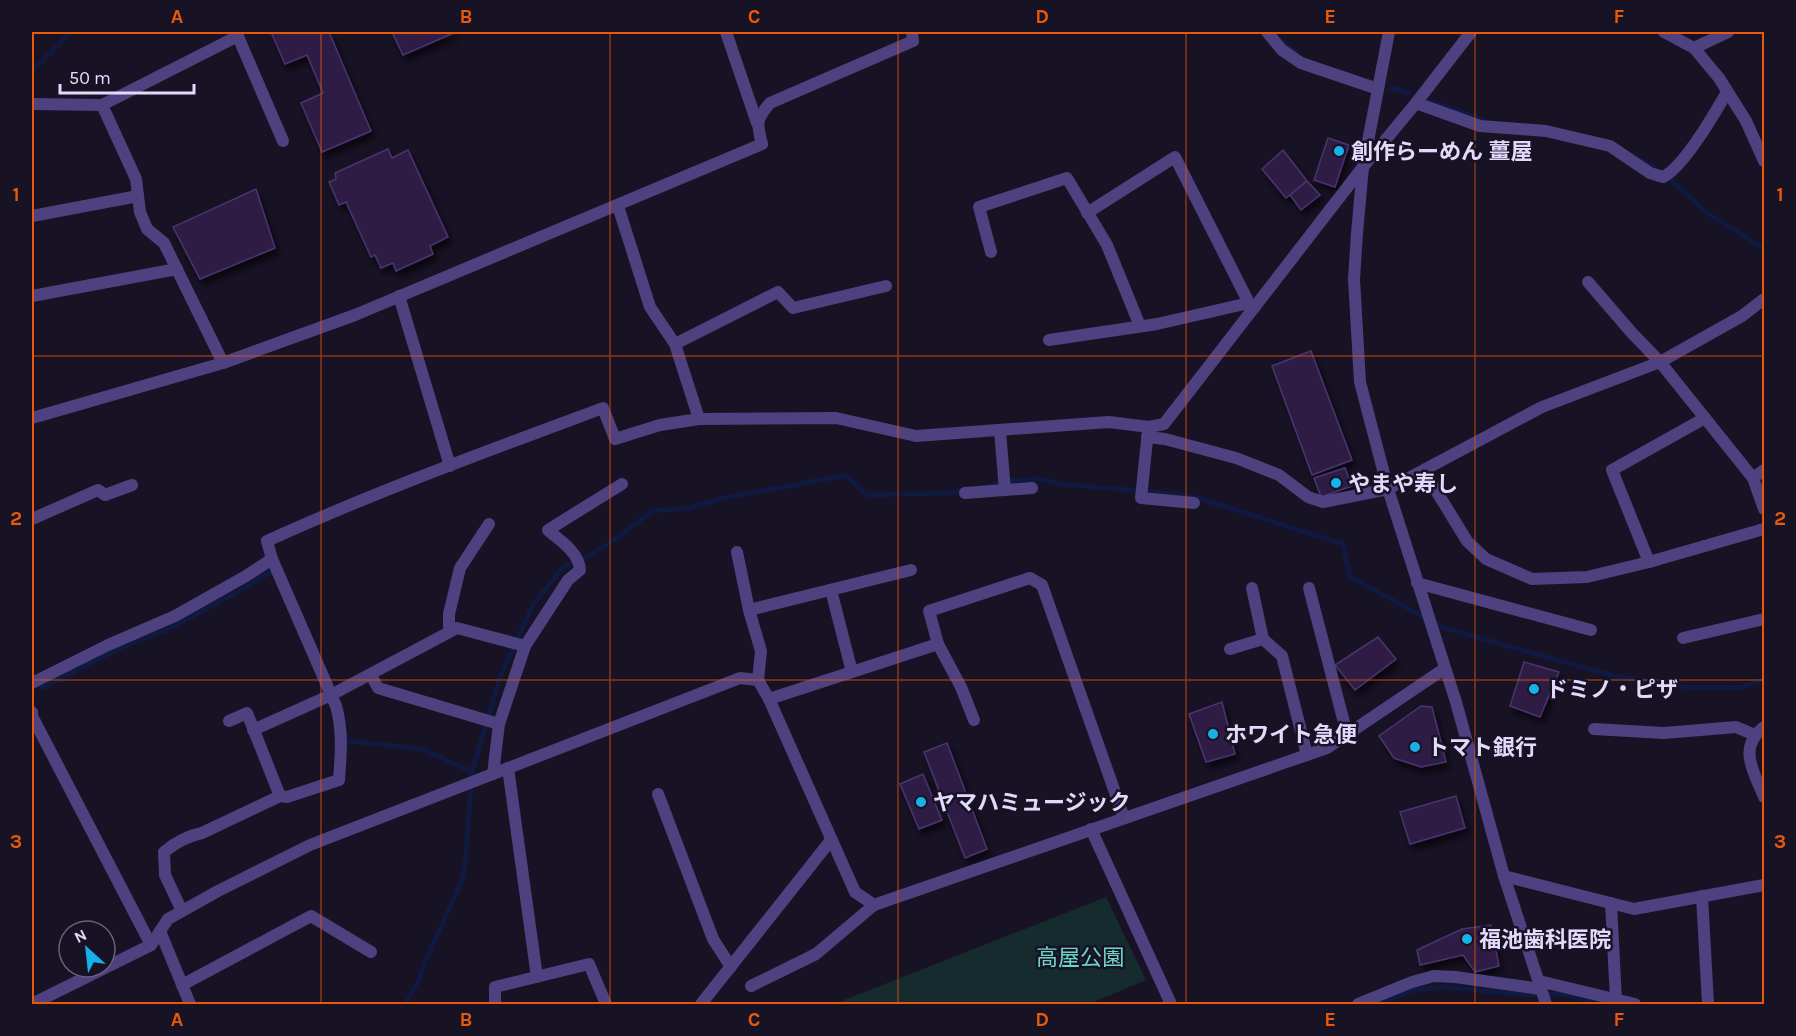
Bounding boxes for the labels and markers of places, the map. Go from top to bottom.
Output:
place label: 創作らーめん 薑屋 [1351,139,1533,165]
marker: 創作らーめん 薑屋 [1332,144,1346,158]
place label: やまや寿し [1348,471,1458,497]
marker: やまや寿し [1329,476,1343,490]
place label: ドミノ・ピザ [1546,677,1678,703]
marker: ドミノ・ピザ [1527,682,1541,696]
place label: ホワイト急便 [1225,722,1357,748]
marker: ホワイト急便 [1206,727,1220,741]
place label: トマト銀行 [1427,735,1537,761]
marker: トマト銀行 [1408,740,1422,754]
place label: ヤマハミュージック [933,790,1131,816]
marker: ヤマハミュージック [914,795,928,809]
place label: 福池歯科医院 [1479,927,1611,953]
marker: 福池歯科医院 [1460,932,1474,946]

